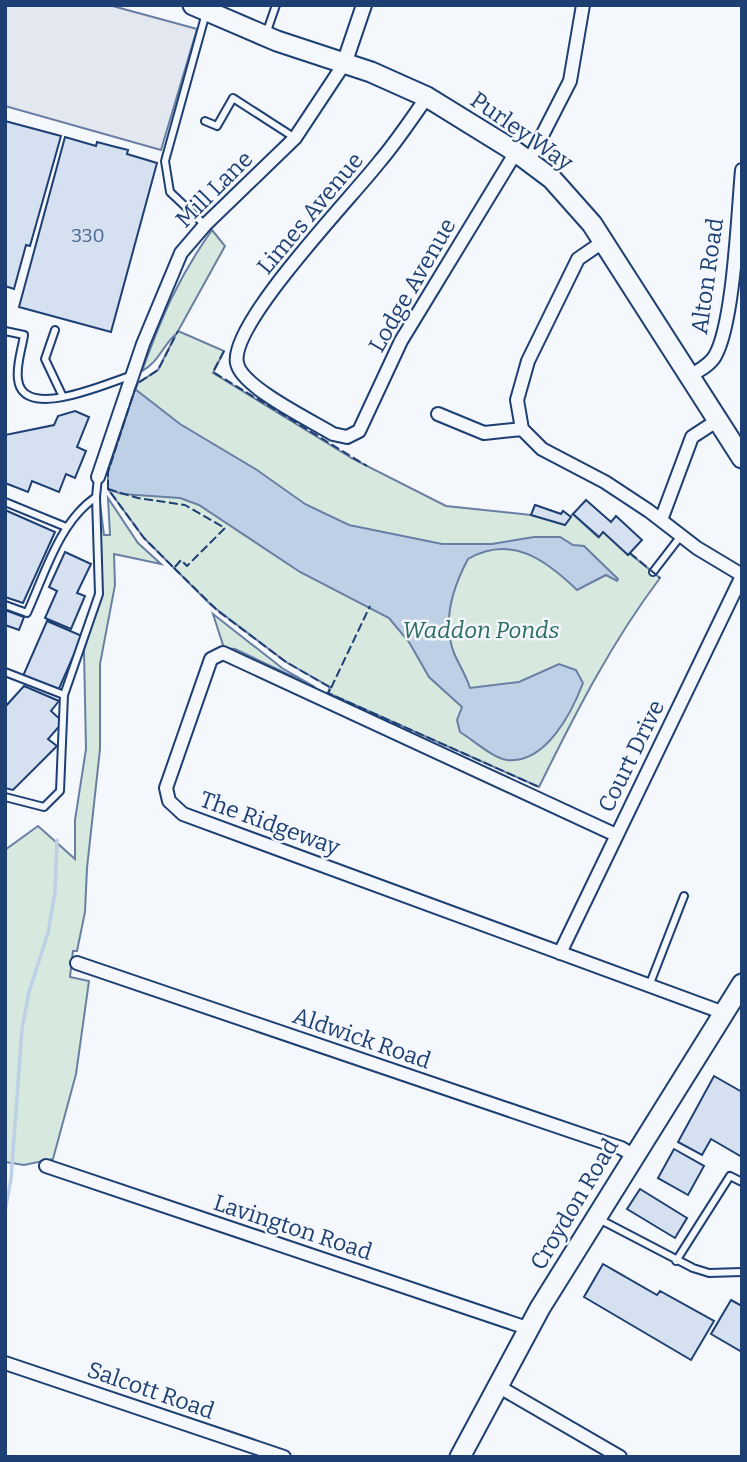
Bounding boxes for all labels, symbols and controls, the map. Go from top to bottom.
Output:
street label: Purley Way [465,86,579,177]
street label: Mill Lane [170,145,258,233]
street label: Limes Avenue [251,146,369,280]
street label: Lodge Avenue [362,213,462,357]
street label: Alton Road [685,216,729,336]
house number: 330 [71,224,105,247]
park label: Waddon Ponds [402,616,560,644]
street label: Court Drive [592,695,670,817]
street label: The Ridgeway [196,785,344,862]
street label: Aldwick Road [289,1001,435,1075]
street label: Croydon Road [524,1133,624,1275]
street label: Lavington Road [210,1188,376,1266]
street label: Salcott Road [84,1355,218,1425]

